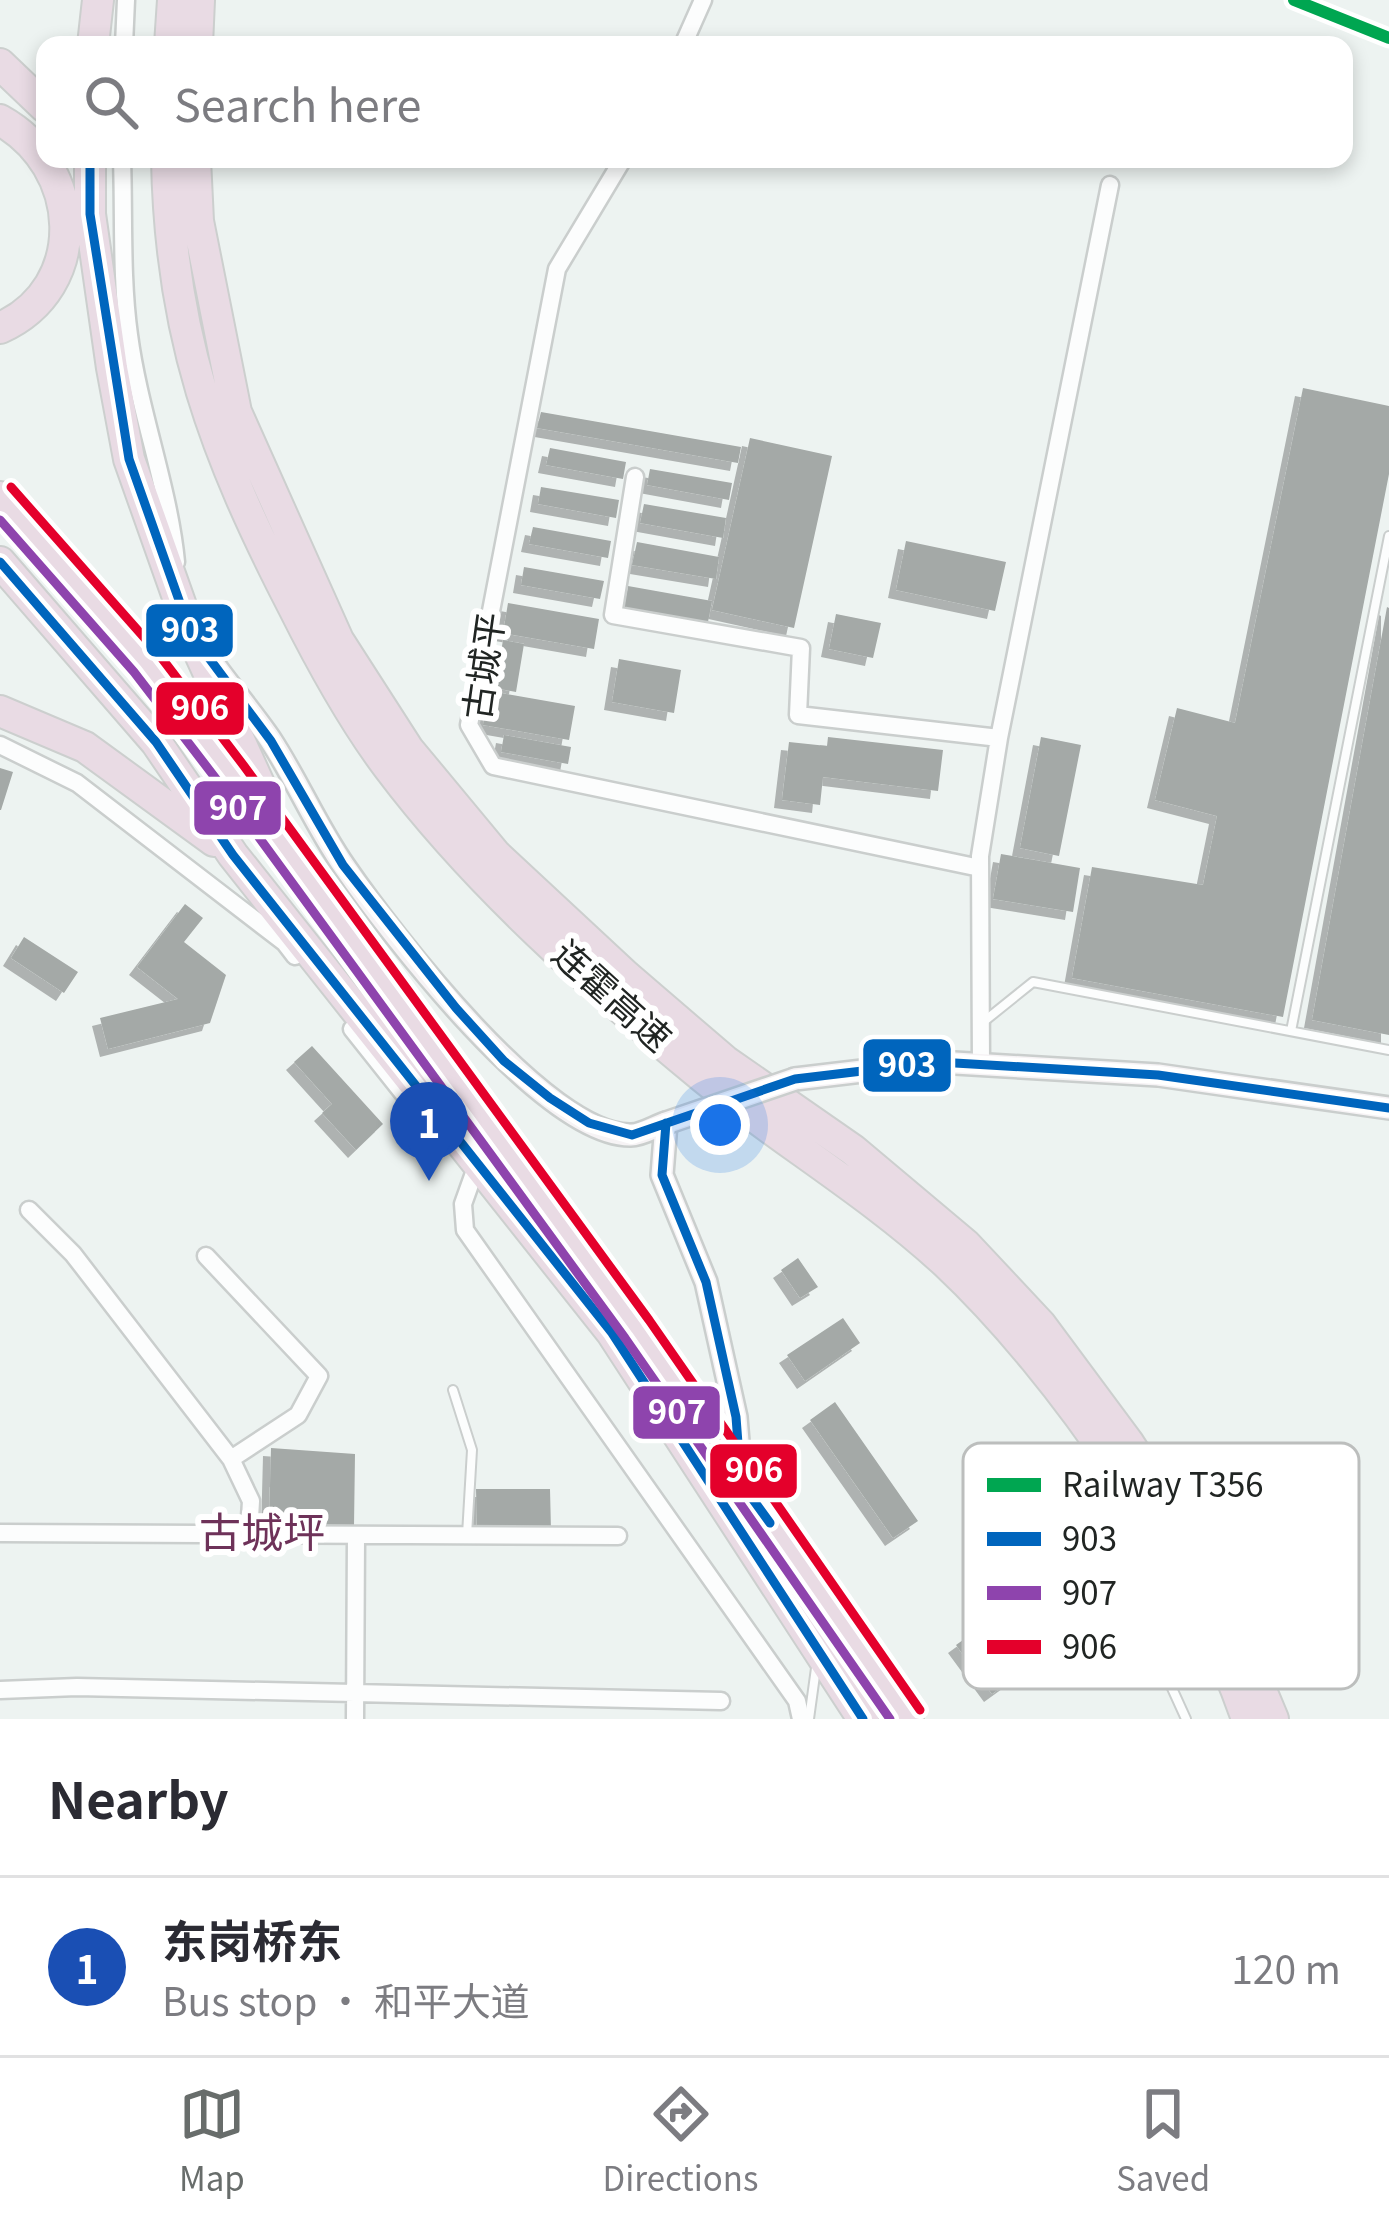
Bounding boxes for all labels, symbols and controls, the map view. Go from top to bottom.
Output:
search box [36,36,1353,168]
icon: search [78,69,144,135]
text: Search here [174,70,421,135]
line badge: 903 [144,602,235,659]
text: 903 [161,604,219,652]
street label: 古城平 [448,608,514,723]
line badge: 906 [154,680,246,737]
text: 906 [171,682,229,730]
line badge: 907 [192,779,283,837]
text: 907 [209,782,267,830]
street label: 连霍高速 [543,926,685,1061]
line badge: 903 [861,1037,953,1094]
text: 903 [878,1039,936,1087]
pin: 1 [390,1082,468,1181]
your location [690,1095,750,1155]
line badge: 907 [631,1384,722,1441]
text: 907 [648,1386,706,1434]
line badge: 906 [708,1442,799,1500]
legend [963,1443,1359,1689]
text: 906 [725,1444,783,1492]
text: Railway T356 [1062,1459,1264,1507]
district label: 古城坪 [199,1499,325,1560]
text: 903 [1062,1513,1117,1561]
text: 907 [1062,1567,1117,1615]
text: 906 [1062,1621,1117,1669]
text: Nearby [48,1760,229,1834]
text: 东岗桥东 [162,1906,342,1971]
text: 1 [75,1939,99,1995]
text: 120 m [1231,1939,1341,1995]
text: Bus stop · 和平大道 [162,1971,530,2027]
tab: Map [179,2081,245,2201]
tab: Directions [603,2081,758,2201]
tab: Saved [1116,2081,1210,2201]

